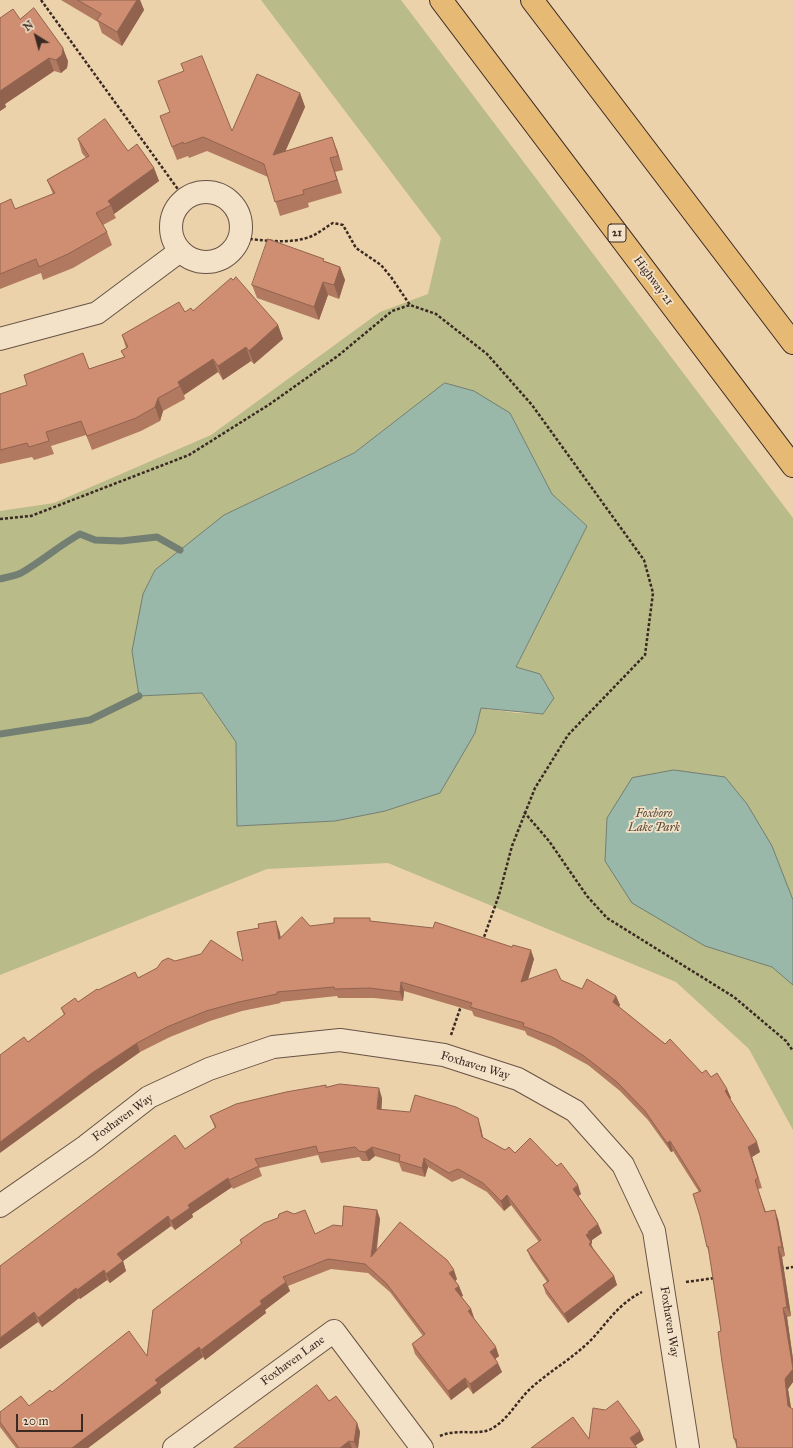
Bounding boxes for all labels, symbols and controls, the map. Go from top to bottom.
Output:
north arrow [16,16,56,56]
text: N [21,18,36,34]
road number: 21 [608,224,626,242]
street label: Highway 21 [630,254,676,308]
park label: Foxboro Lake Park [628,807,680,835]
street label: Foxhaven Way [439,1049,511,1083]
street label: Foxhaven Way [90,1091,156,1145]
street label: Foxhaven Way [656,1286,682,1358]
street label: Foxhaven Lane [258,1333,328,1389]
scale bar [18,1406,85,1432]
text: 20 m [23,1414,49,1428]

